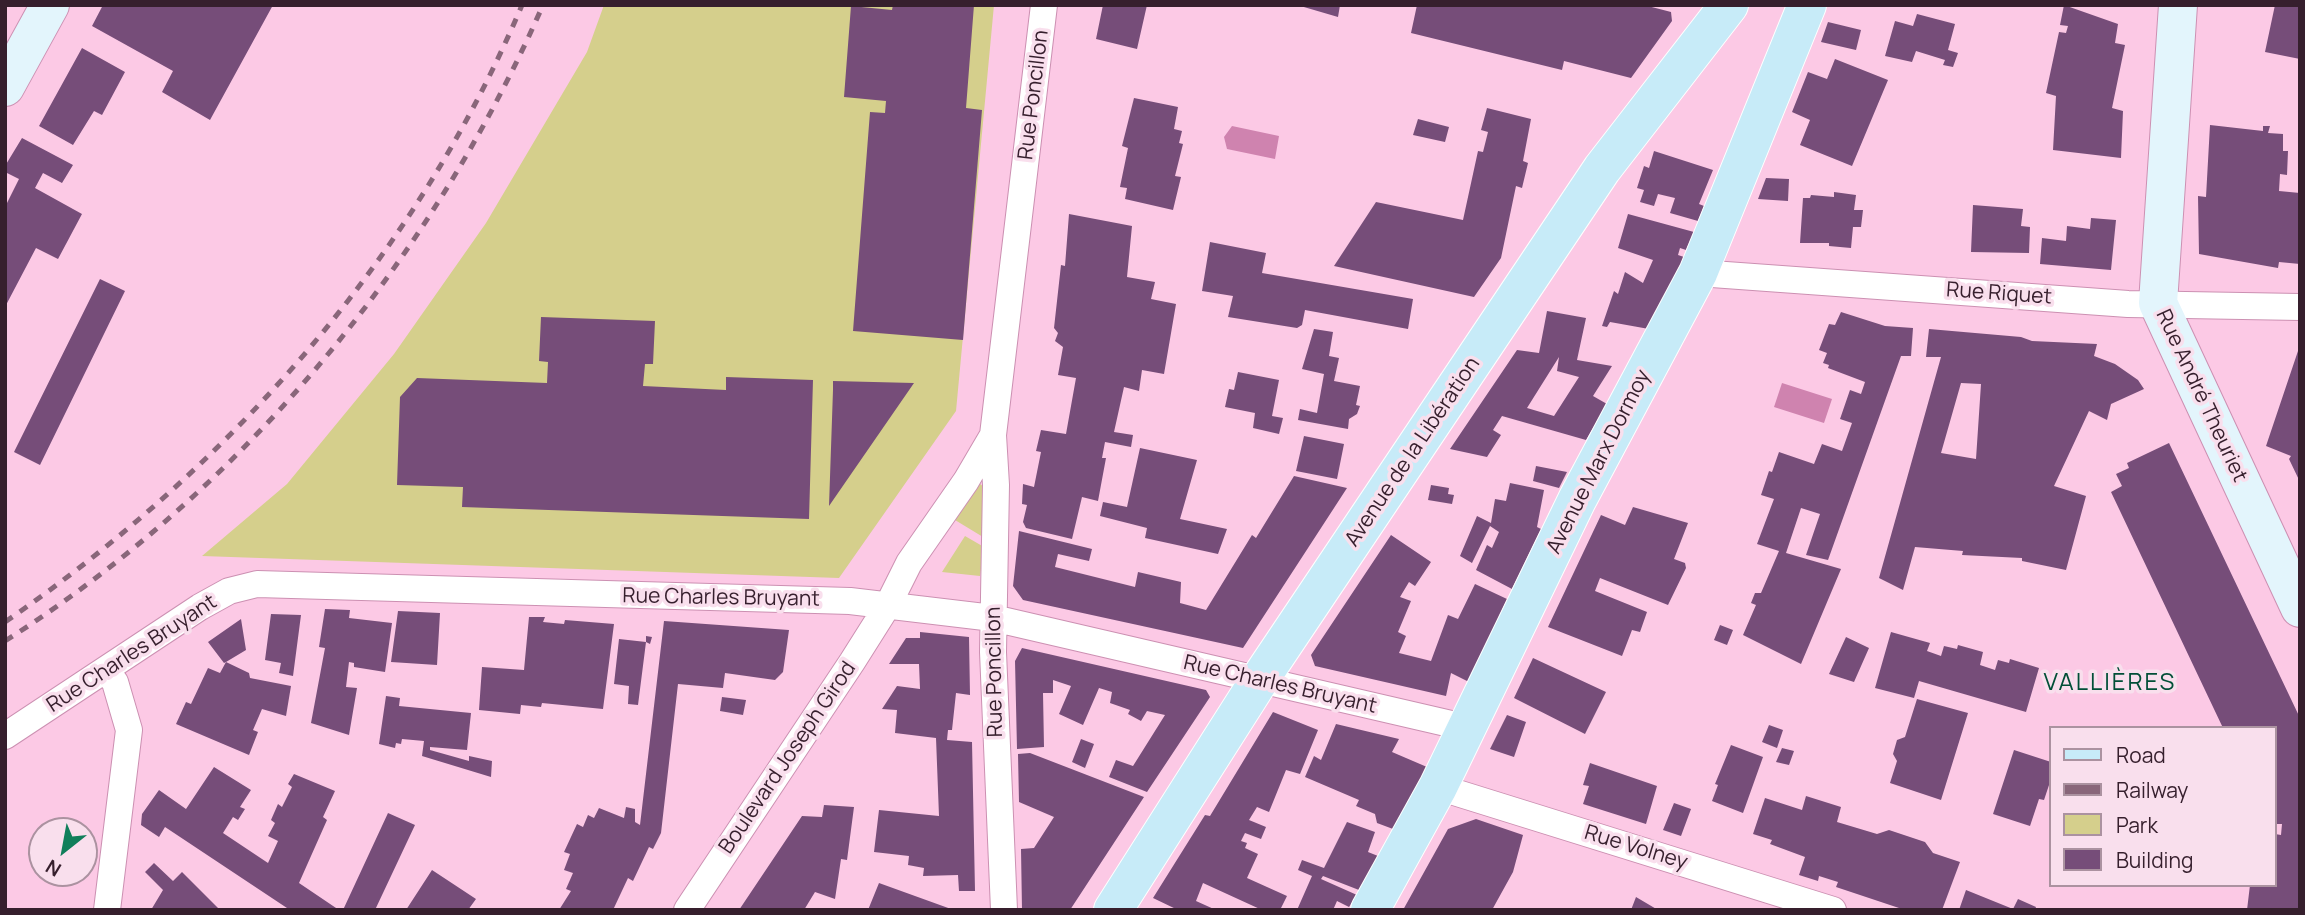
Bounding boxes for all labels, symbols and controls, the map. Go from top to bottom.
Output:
street label: Rue Poncillon [1014,29,1054,161]
street label: Rue Riquet [1945,278,2053,310]
street label: Rue André Theuriet [2150,306,2252,486]
street label: Avenue de la Libération [1340,352,1486,552]
street label: Avenue Marx Dormoy [1542,366,1656,558]
street label: Rue Charles Bruyant [622,584,820,612]
street label: Rue Charles Bruyant [42,590,222,718]
street label: Rue Poncillon [981,607,1009,737]
street label: Rue Charles Bruyant [1181,651,1379,719]
street label: Boulevard Joseph Girod [714,657,862,859]
district label: VALLIÈRES [2045,669,2175,697]
legend [2050,726,2277,887]
text: Road [2116,741,2166,769]
text: Railway [2116,776,2188,804]
text: Park [2116,811,2158,839]
north arrow [28,817,98,887]
street label: Rue Volney [1581,820,1691,876]
text: Building [2116,846,2193,874]
text: N [41,854,66,883]

